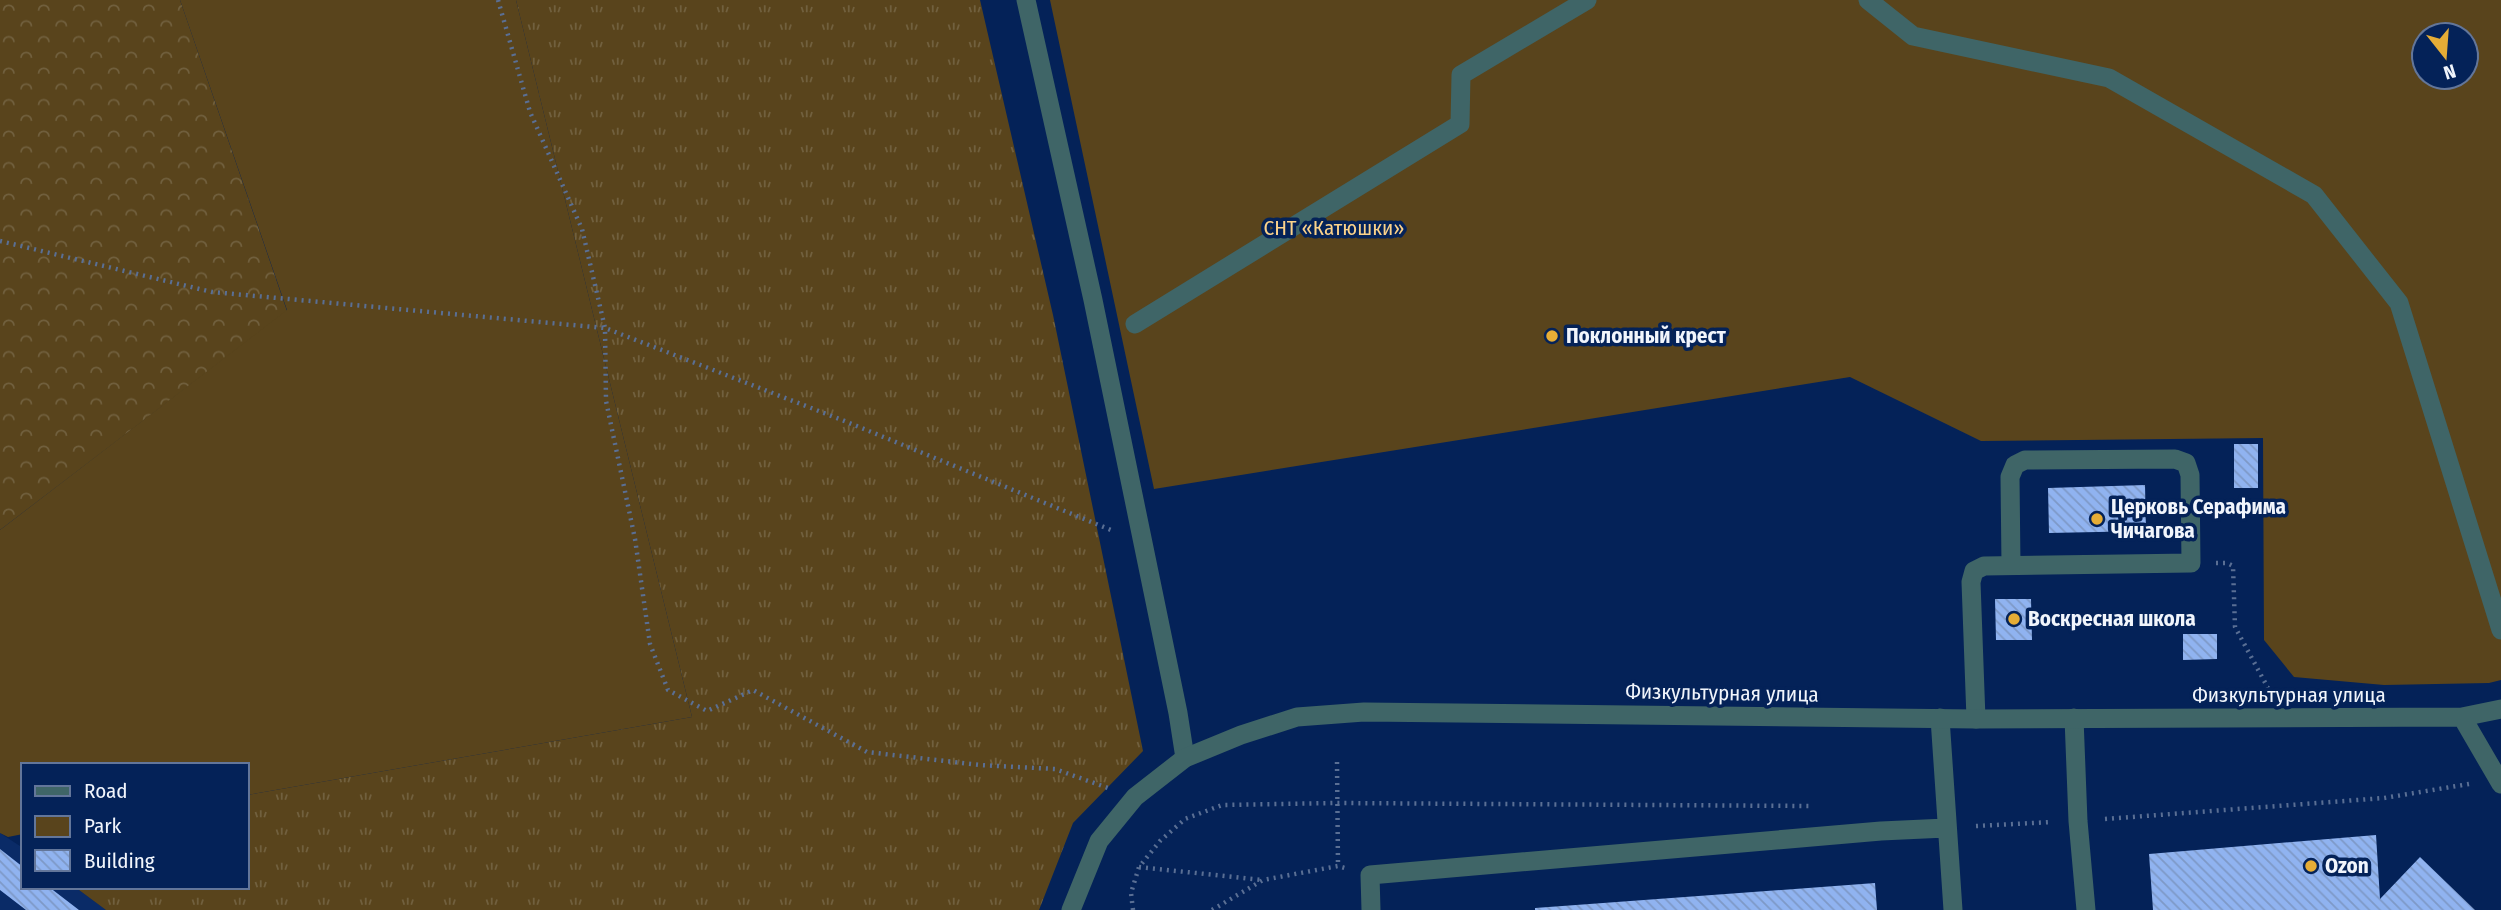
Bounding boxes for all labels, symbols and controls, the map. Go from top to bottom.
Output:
north arrow [2410,21,2480,91]
text: N [2441,59,2459,84]
park label: СНТ «Катюшки» [1263,215,1405,241]
place label: Поклонный крест [1566,323,1727,349]
marker: Поклонный крест [1544,328,1560,344]
place label: Церковь Серафима Чичагова [2111,494,2286,544]
marker: Церковь Серафима Чичагова [2089,511,2105,527]
place label: Воскресная школа [2028,606,2196,632]
marker: Воскресная школа [2006,611,2022,627]
street label: Физкультурная улица [1625,678,1819,708]
street label: Физкультурная улица [2192,682,2386,708]
legend [21,763,248,889]
text: Road [84,778,128,804]
text: Park [84,813,122,839]
text: Building [84,848,155,874]
place label: Ozon [2325,853,2369,879]
marker: Ozon [2303,858,2319,874]

